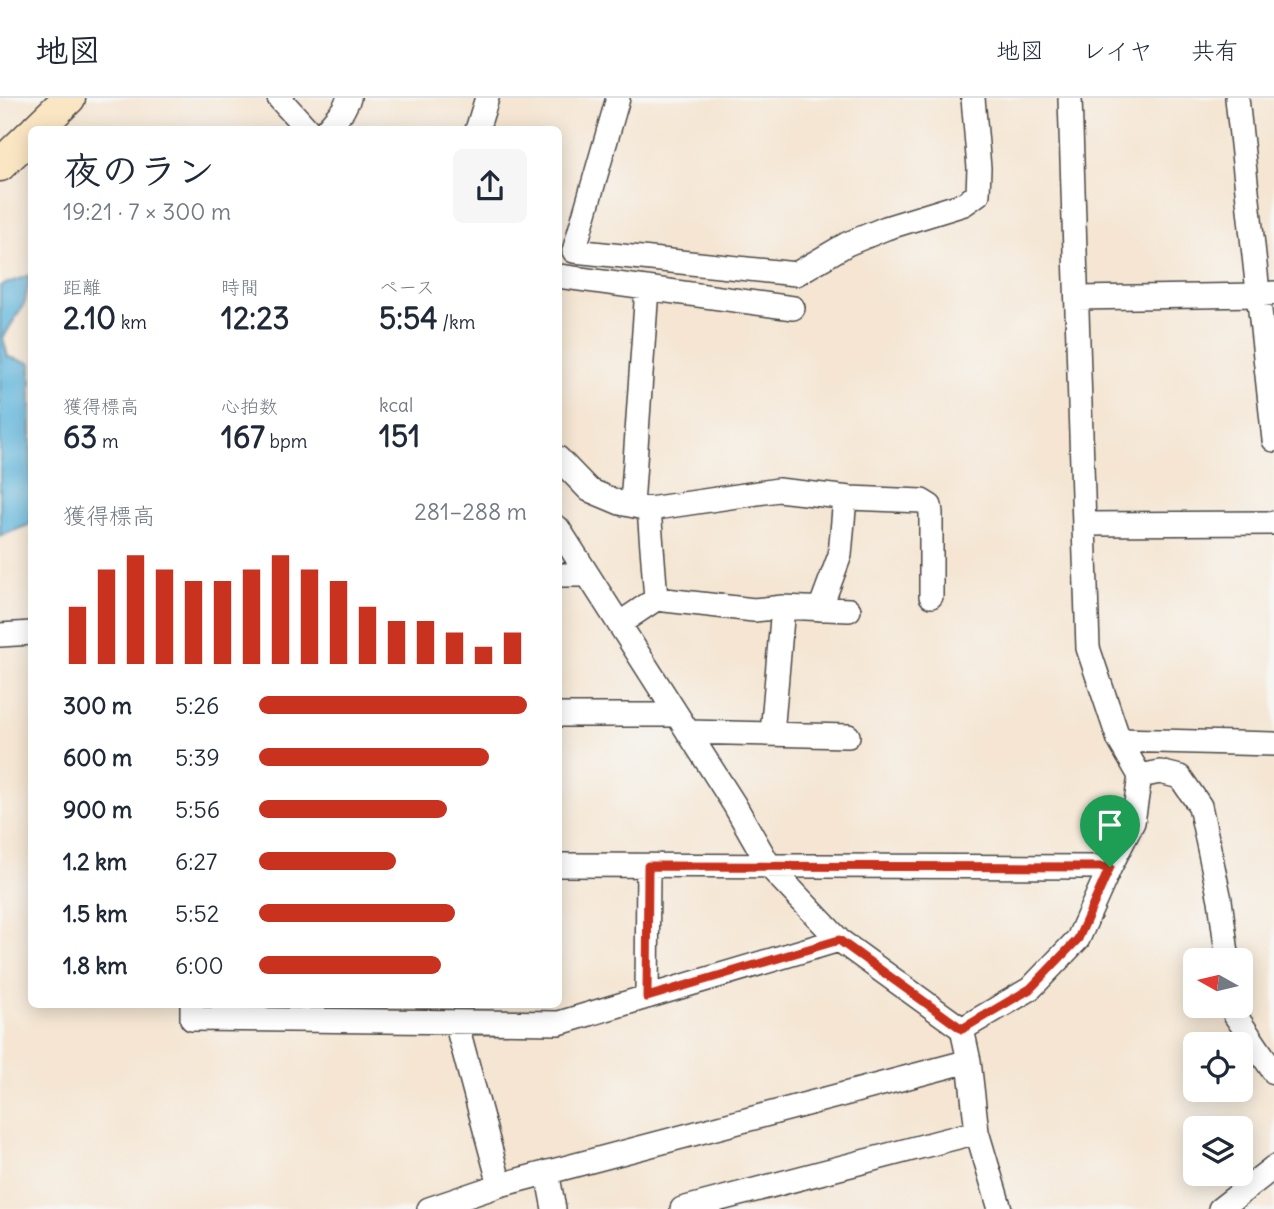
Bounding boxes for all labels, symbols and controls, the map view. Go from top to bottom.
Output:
text: 地図 [35,29,101,71]
text: 地図 [996,35,1044,65]
text: レイヤ [1082,35,1153,65]
text: 共有 [1191,35,1239,65]
text: 夜のラン [63,147,215,194]
button: share [453,149,527,223]
text: 19:21 · 7 × 300 m [63,197,231,226]
text: 距離 [63,275,101,299]
text: 時間 [221,275,259,299]
text: ペース [379,275,435,299]
text: 2.10 [63,299,116,337]
text: 12:23 [221,299,290,337]
text: 5:54 [379,299,438,337]
text: km [116,310,147,334]
text: /km [438,310,475,334]
text: kcal [379,393,413,417]
text: 獲得標高 [63,394,139,418]
text: 心拍数 [221,394,278,418]
text: 151 [379,417,420,455]
text: 63 [63,418,97,456]
text: 167 [221,418,265,456]
text: m [97,429,119,453]
text: bpm [265,429,307,453]
text: 281–288 m [414,497,527,526]
text: 獲得標高 [63,501,155,530]
text: 300 m [63,691,132,720]
text: 5:26 [175,691,219,720]
text: 600 m [63,743,132,772]
text: 5:39 [175,743,220,772]
text: 900 m [63,795,132,824]
text: 5:56 [175,795,220,824]
pin [1080,795,1140,867]
icon: arrive [1091,806,1129,844]
text: 1.2 km [63,847,127,876]
text: 6:27 [175,847,217,876]
text: 1.5 km [63,899,128,928]
text: 5:52 [175,899,219,928]
north arrow [1183,948,1253,1018]
map controls [1183,948,1253,1186]
text: 1.8 km [63,951,128,980]
text: 6:00 [175,951,224,980]
button: locate [1183,1032,1253,1102]
button: layers [1183,1116,1253,1186]

